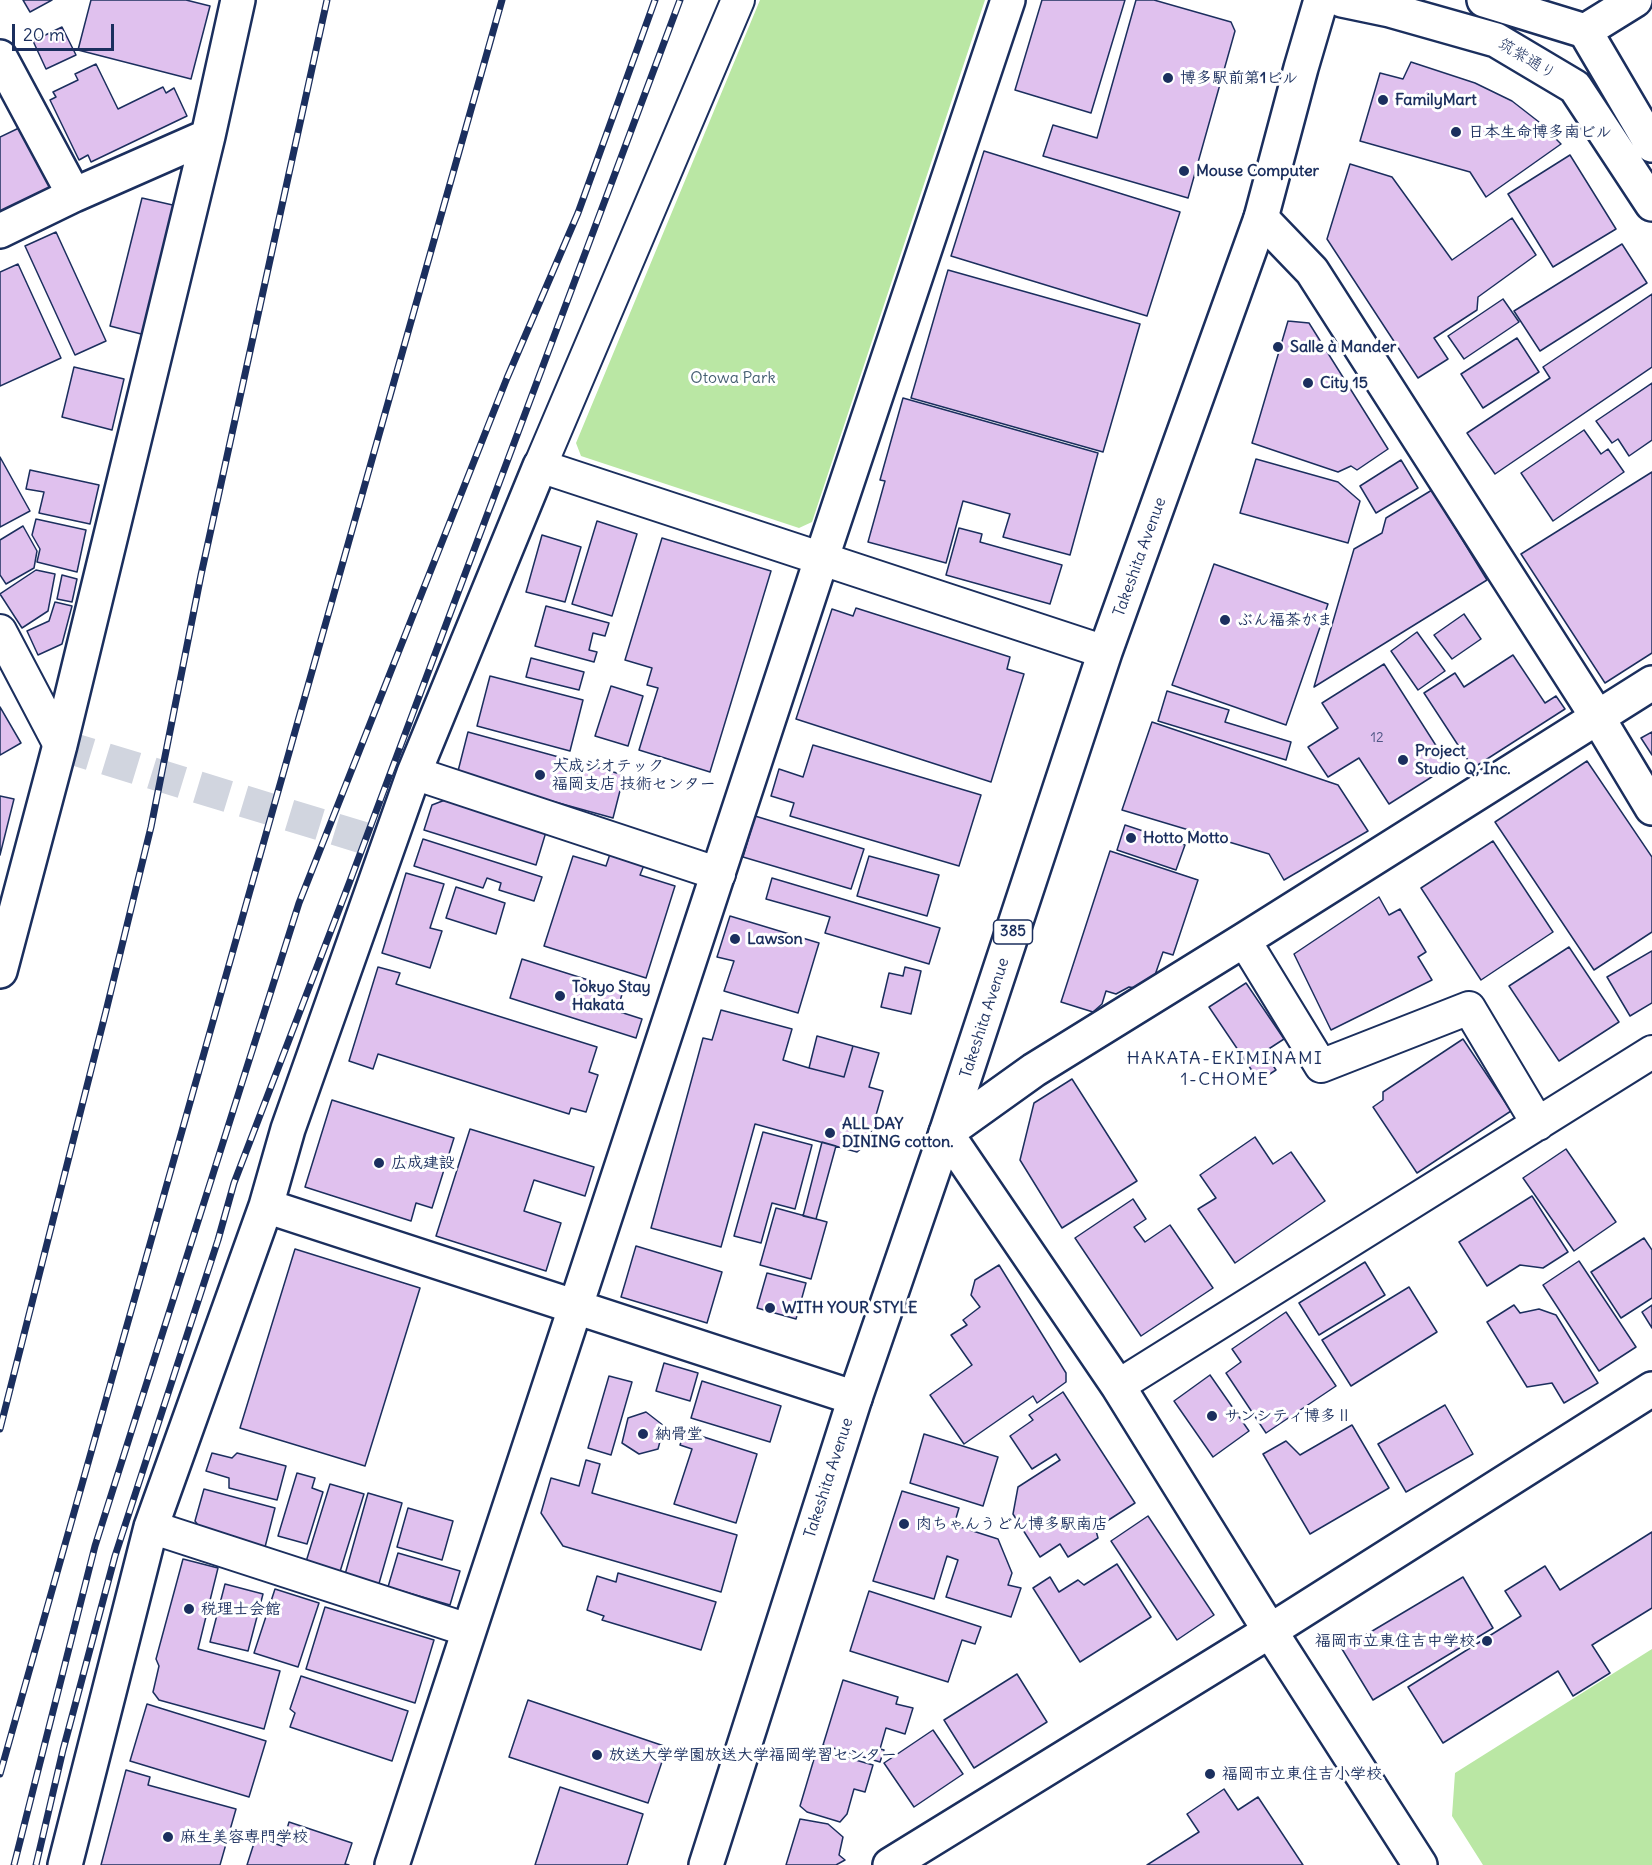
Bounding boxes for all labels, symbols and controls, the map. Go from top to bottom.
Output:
scale bar [15,12,117,50]
text: 20 m [23,23,65,46]
street label: 筑紫通り [1495,34,1559,84]
place label: 博多駅前第1ビル [1180,68,1298,88]
marker: 博多駅前第1ビル [1161,71,1175,85]
place label: FamilyMart [1395,90,1477,110]
marker: FamilyMart [1376,93,1390,107]
place label: 日本生命博多南ビル [1468,122,1612,142]
marker: 日本生命博多南ビル [1449,125,1463,139]
place label: Mouse Computer [1196,161,1319,181]
marker: Mouse Computer [1177,164,1191,178]
place label: Salle à Mander [1290,337,1396,357]
marker: Salle à Mander [1271,340,1285,354]
park label: Otowa Park [690,368,776,388]
place label: City 15 [1320,373,1368,393]
marker: City 15 [1301,376,1315,390]
street label: Takeshita Avenue [1110,495,1170,619]
place label: ぶん福茶がま [1237,610,1333,630]
marker: ぶん福茶がま [1218,613,1232,627]
house number: 12 [1370,730,1384,746]
place label: Project Studio Q, Inc. [1415,741,1511,779]
marker: Project Studio Q, Inc. [1396,753,1410,767]
place label: 大成ジオテック 福岡支店 技術センター [552,756,716,794]
marker: 大成ジオテック 福岡支店 技術センター [533,768,547,782]
place label: Hotto Motto [1143,828,1228,848]
marker: Hotto Motto [1124,831,1138,845]
road number: 385 [994,920,1032,944]
place label: Lawson [747,929,803,949]
marker: Lawson [728,932,742,946]
street label: Takeshita Avenue [957,956,1013,1080]
place label: Tokyo Stay Hakata [572,977,651,1015]
marker: Tokyo Stay Hakata [553,989,567,1003]
district label: HAKATA-EKIMINAMI 1-CHOME [1127,1048,1323,1090]
place label: ALL DAY DINING cotton. [842,1114,954,1152]
marker: ALL DAY DINING cotton. [823,1126,837,1140]
place label: 広成建設 [391,1153,455,1173]
marker: 広成建設 [372,1156,386,1170]
place label: WITH YOUR STYLE [782,1298,917,1318]
marker: WITH YOUR STYLE [763,1301,777,1315]
place label: サンシティ博多Ⅱ [1224,1406,1352,1426]
marker: サンシティ博多Ⅱ [1205,1409,1219,1423]
street label: Takeshita Avenue [801,1416,857,1540]
place label: 納骨堂 [655,1424,703,1444]
marker: 納骨堂 [636,1427,650,1441]
place label: 肉ちゃんうどん博多駅南店 [916,1514,1108,1534]
marker: 肉ちゃんうどん博多駅南店 [897,1517,911,1531]
place label: 税理士会館 [201,1599,281,1619]
marker: 税理士会館 [182,1602,196,1616]
place label: 福岡市立東住吉中学校 [1315,1631,1475,1651]
marker: 福岡市立東住吉中学校 [1480,1634,1494,1648]
place label: 放送大学学園放送大学福岡学習センター [609,1745,897,1765]
marker: 放送大学学園放送大学福岡学習センター [590,1748,604,1762]
place label: 福岡市立東住吉小学校 [1222,1764,1382,1784]
marker: 福岡市立東住吉小学校 [1203,1767,1217,1781]
place label: 麻生美容専門学校 [180,1827,308,1847]
marker: 麻生美容専門学校 [161,1830,175,1844]

